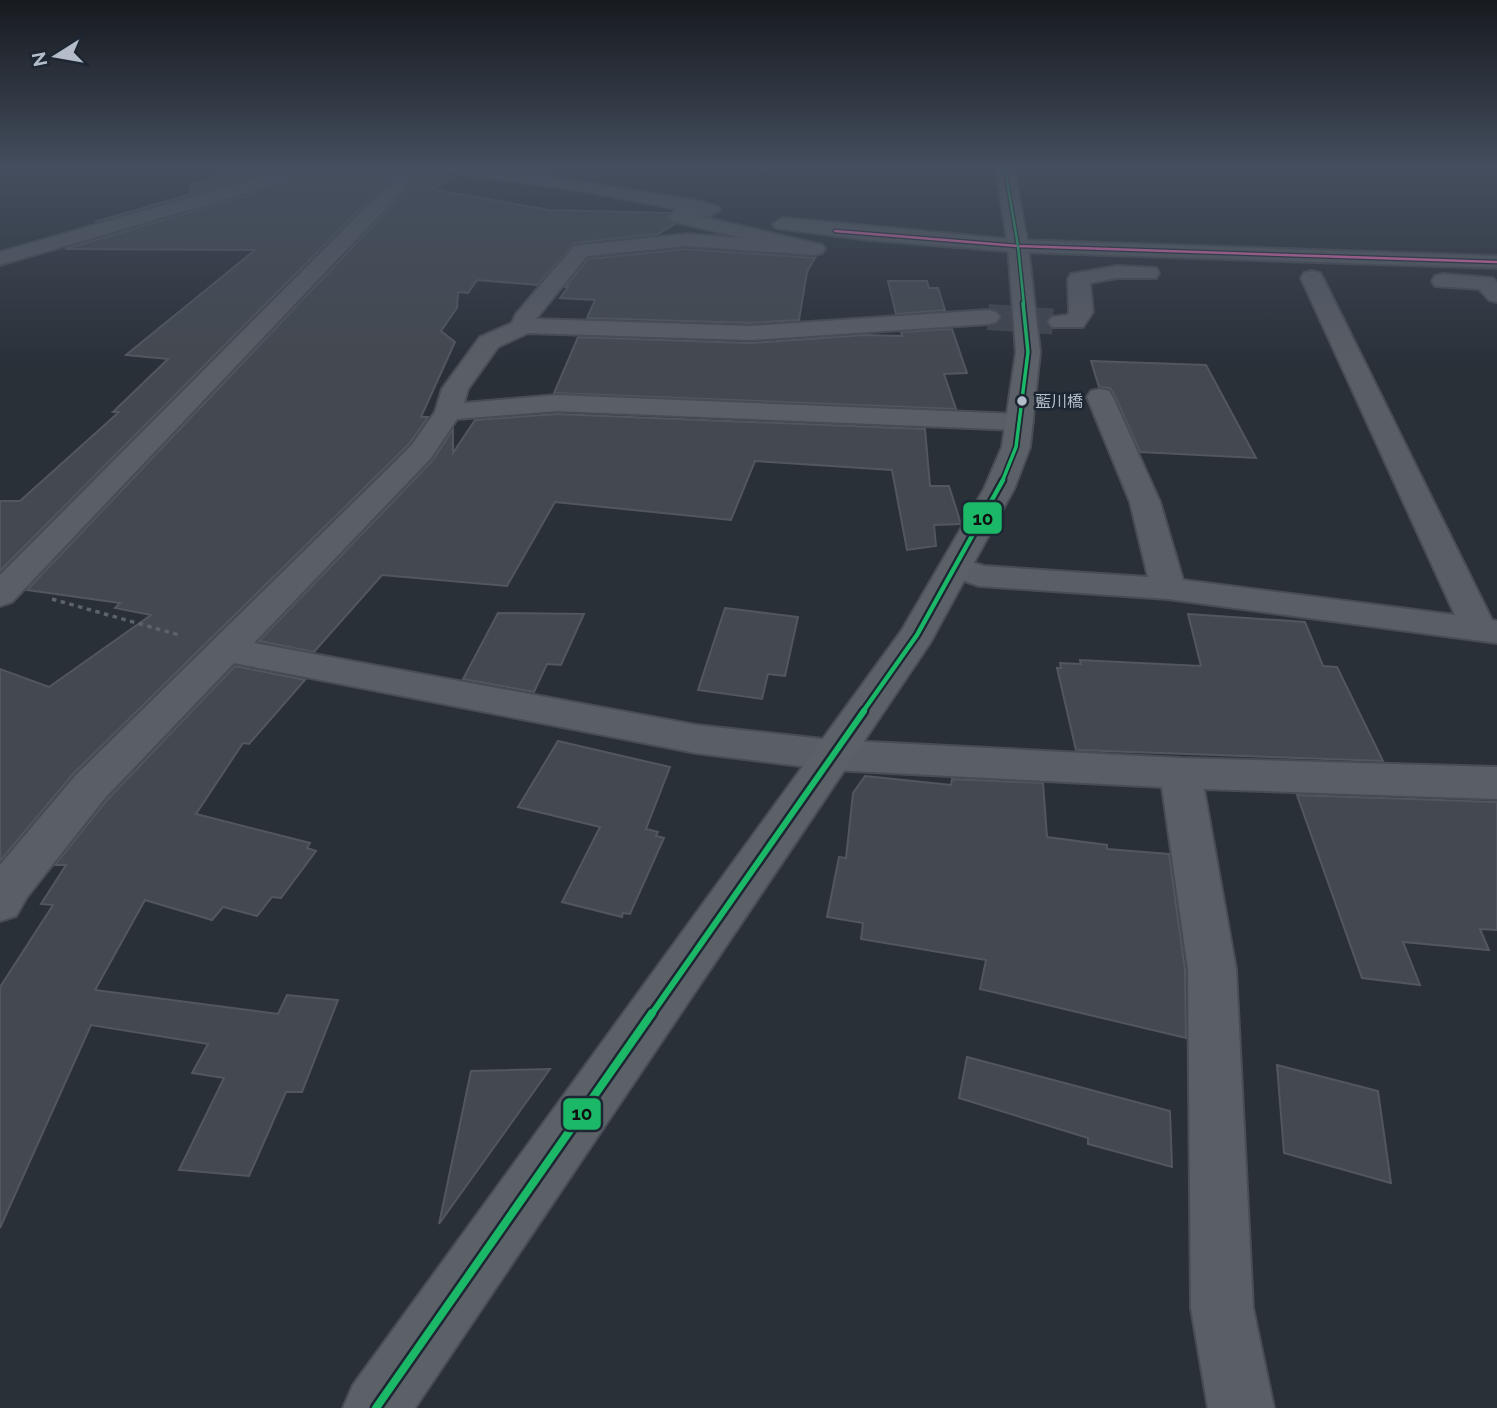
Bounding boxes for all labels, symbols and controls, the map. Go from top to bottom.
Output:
north arrow [21,21,91,91]
text: N [27,50,51,68]
place label: 藍川橋 [1035,392,1083,411]
marker: 藍川橋 [1015,394,1029,408]
line badge: 10 [962,501,1003,535]
text: 10 [972,507,994,529]
line badge: 10 [562,1097,602,1131]
text: 10 [571,1102,593,1124]

